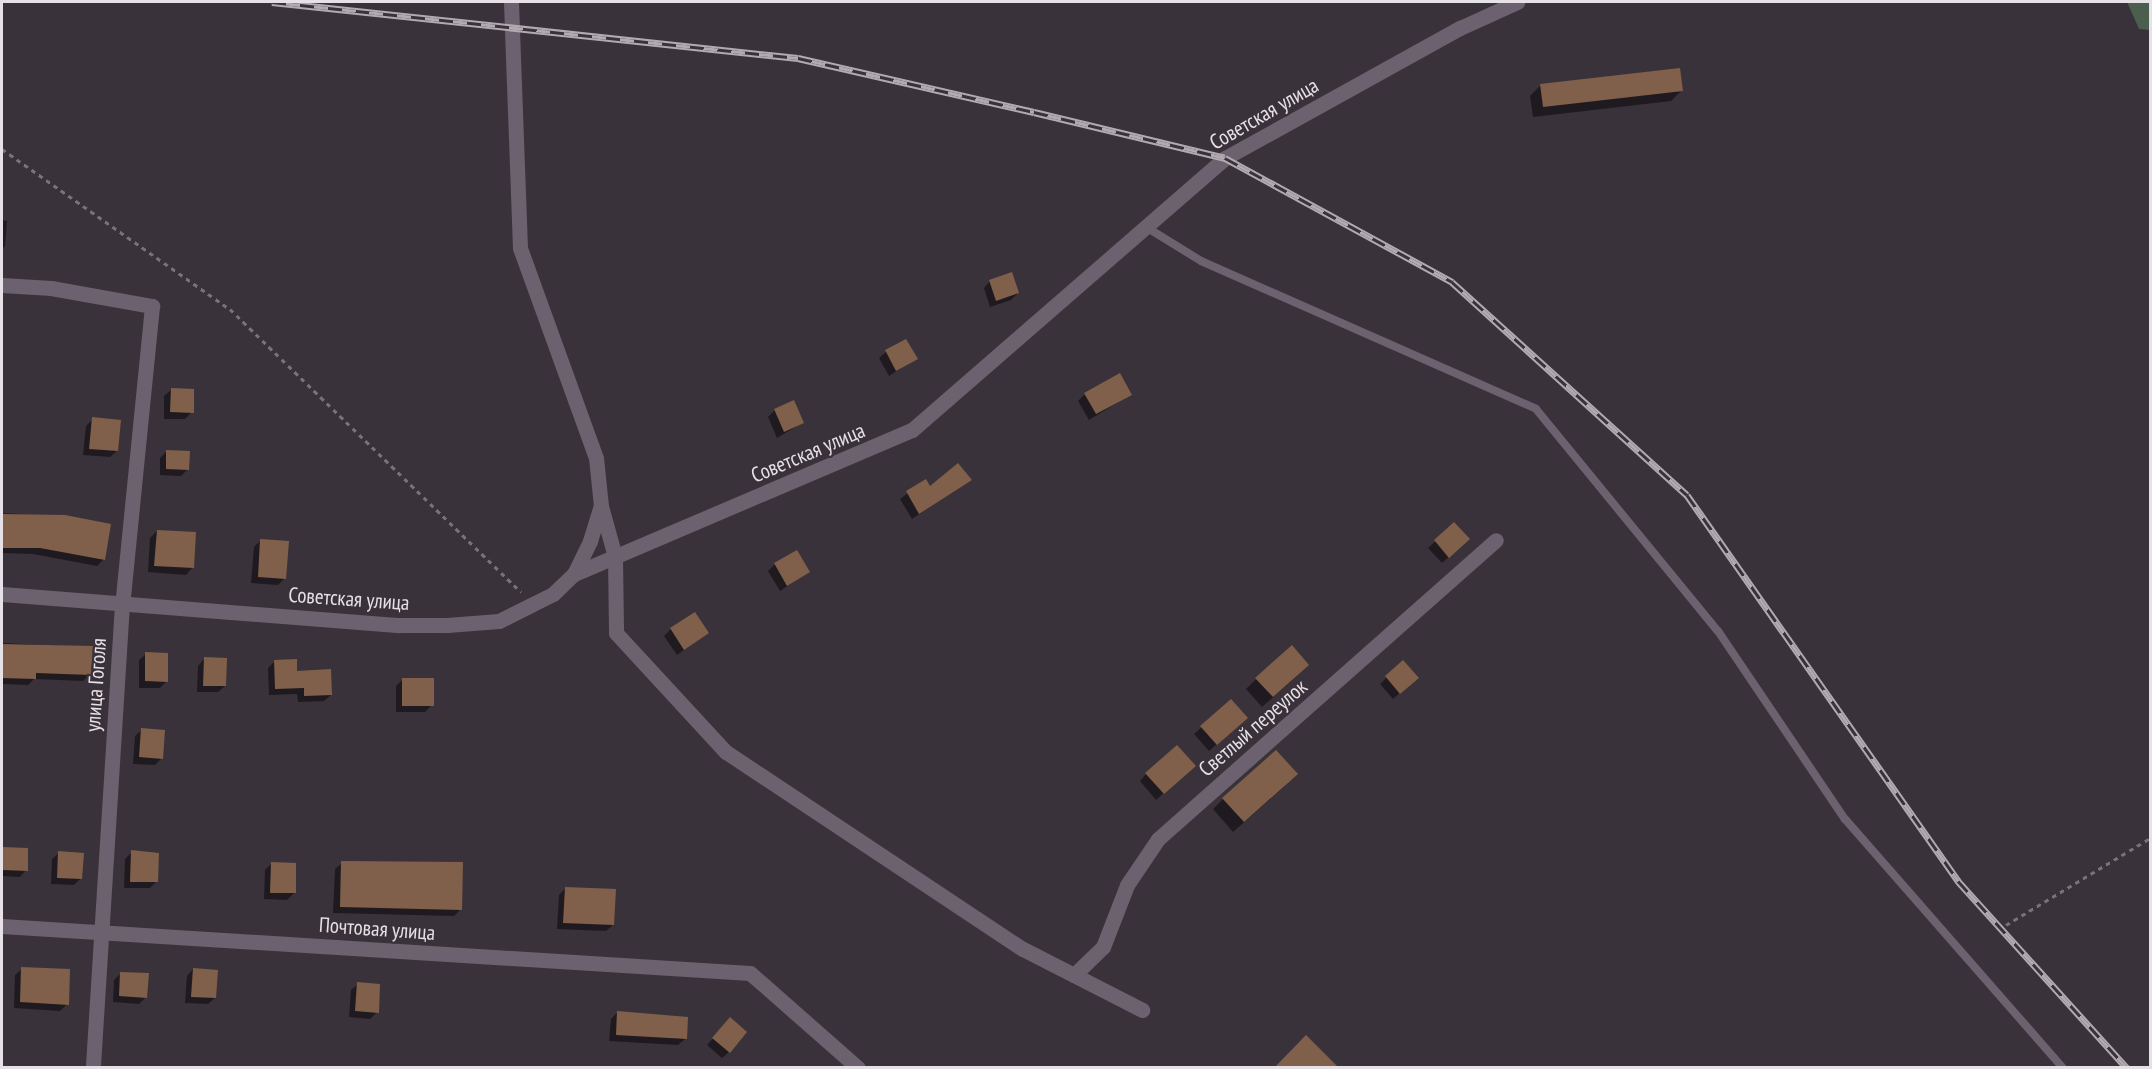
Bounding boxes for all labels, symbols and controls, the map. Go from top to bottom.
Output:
street label: Советская улица [1205,73,1323,155]
street label: Советская улица [747,418,869,488]
street label: Советская улица [288,582,410,616]
street label: улица Гоголя [80,637,112,733]
street label: Светлый переулок [1194,674,1312,782]
street label: Почтовая улица [318,912,436,946]

